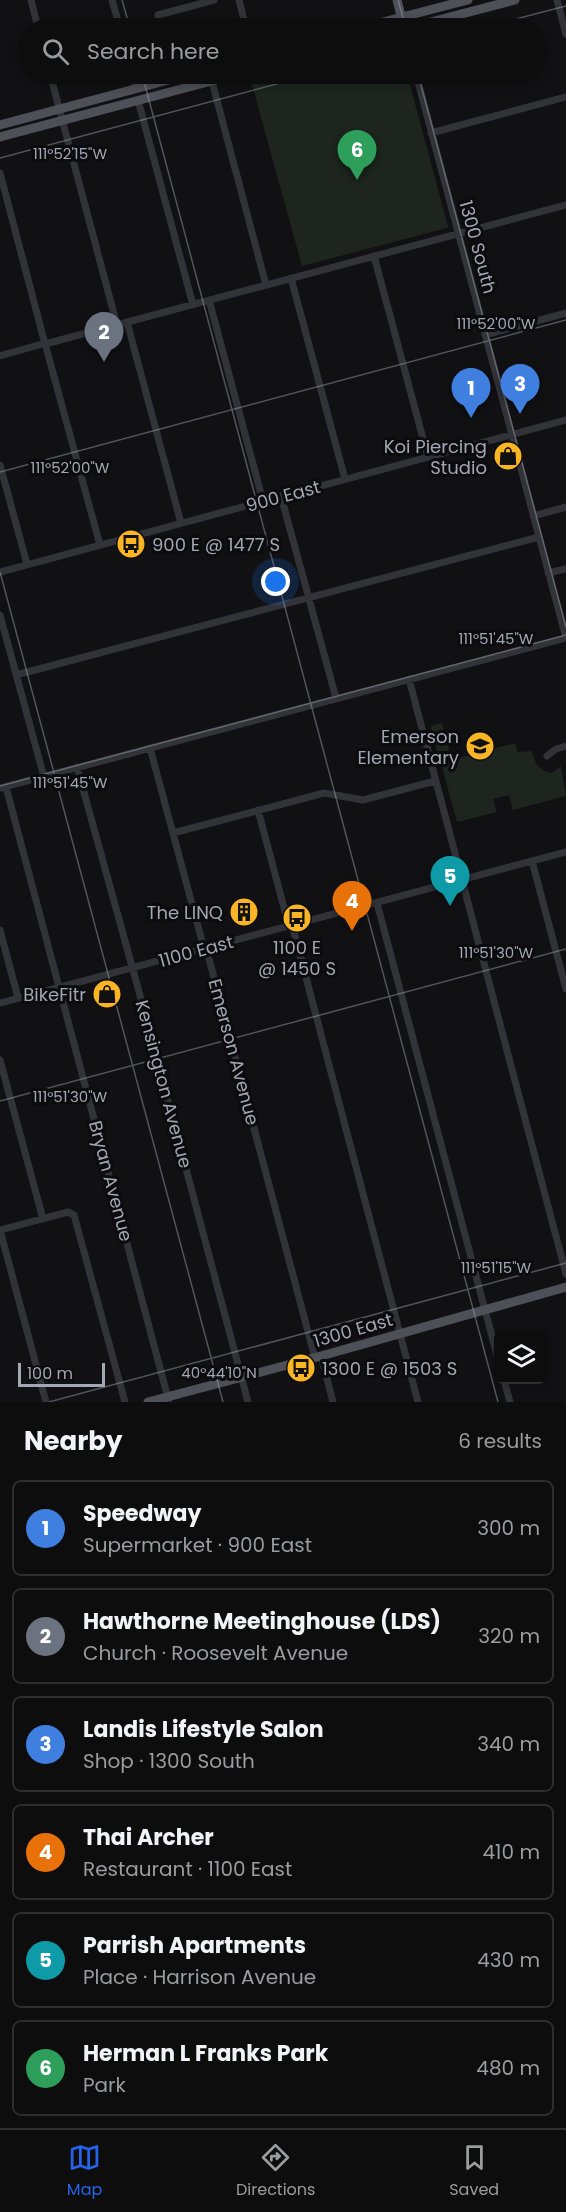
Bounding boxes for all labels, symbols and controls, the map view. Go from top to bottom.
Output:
search box [18,18,548,84]
icon: search [39,35,72,68]
text: Search here [87,36,220,67]
pin: 6 [338,130,376,180]
text: 111°52'15"W [33,143,107,164]
street label: 1300 South [454,198,502,296]
pin: 2 [84,312,124,362]
text: 111°52'00"W [457,313,536,334]
pin: 3 [500,364,540,414]
pin: 1 [452,368,490,418]
place label: Koi Piercing Studio [384,434,487,480]
shop icon: Koi Piercing Studio [492,440,524,472]
text: 111°52'00"W [31,457,110,478]
street label: 900 East [243,474,323,518]
bus stop icon: 900 E @ 1477 S [115,528,147,560]
place label: 900 E @ 1477 S [152,532,280,557]
your location [261,567,290,596]
text: 111°51'45"W [458,628,534,649]
place label: Emerson Elementary [357,724,459,770]
school or university icon: Emerson Elementary [464,730,496,762]
text: 111°51'45"W [32,772,108,793]
pin: 5 [430,856,470,906]
pin: 4 [332,882,372,931]
building icon: The LINQ [228,896,260,928]
place label: The LINQ [147,900,223,925]
bus stop icon: 1100 E @ 1450 S [281,902,313,934]
street label: 1100 East [156,929,236,973]
place label: 1100 E @ 1450 S [258,935,336,981]
text: 111°51'30"W [459,942,534,963]
street label: Emerson Avenue [202,976,266,1128]
shop icon: BikeFitr [91,978,123,1010]
place label: BikeFitr [23,982,86,1007]
street label: Kensington Avenue [130,997,198,1171]
text: 111°51'30"W [33,1086,108,1107]
street label: Bryan Avenue [83,1118,139,1244]
text: 111°51'15"W [461,1257,532,1278]
street label: 1300 East [311,1307,395,1353]
map controls [494,1330,548,1384]
button: layers [494,1330,548,1384]
bus stop icon: 1300 E @ 1503 S [285,1352,317,1384]
place label: 1300 E @ 1503 S [322,1356,457,1381]
scale bar [18,1360,105,1388]
text: 100 m [27,1362,73,1385]
text: 40°44'10"N [181,1362,257,1383]
text: Nearby [24,1423,122,1459]
text: 6 results [458,1427,542,1455]
text: Speedway [83,1498,201,1529]
text: 1 [42,1514,49,1542]
text: 300 m [477,1514,540,1542]
text: Supermarket · 900 East [83,1531,312,1559]
text: Hawthorne Meetinghouse (LDS) [83,1606,441,1637]
text: 2 [40,1622,51,1650]
text: 320 m [478,1622,540,1650]
text: Church · Roosevelt Avenue [83,1639,348,1667]
text: Landis Lifestyle Salon [83,1714,324,1745]
text: 3 [39,1730,52,1758]
text: 340 m [477,1730,540,1758]
text: Shop · 1300 South [83,1747,255,1775]
text: Thai Archer [83,1822,214,1853]
text: 4 [39,1838,52,1866]
text: 410 m [483,1838,540,1866]
text: Restaurant · 1100 East [83,1855,292,1883]
text: Parrish Apartments [83,1930,306,1961]
text: 5 [39,1946,52,1974]
text: 430 m [477,1946,540,1974]
text: Place · Harrison Avenue [83,1963,316,1991]
text: Herman L Franks Park [83,2038,328,2069]
text: 6 [39,2054,52,2082]
text: 480 m [476,2054,540,2082]
text: Park [83,2071,126,2099]
tab: Map [67,2141,102,2202]
tab: Directions [236,2141,315,2202]
tab: Saved [449,2141,499,2202]

